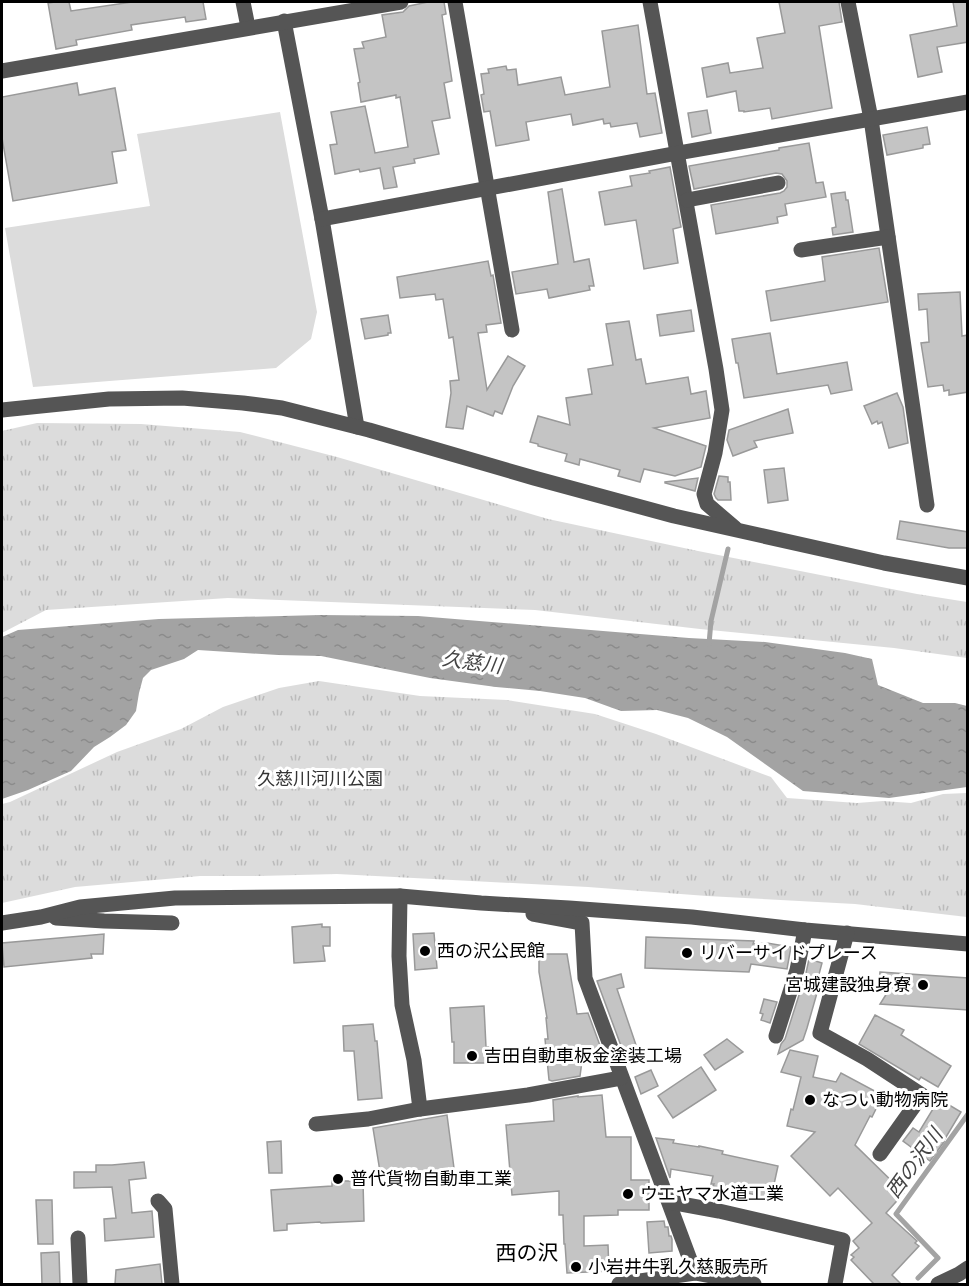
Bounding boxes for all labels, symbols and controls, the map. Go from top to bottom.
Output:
water label: 久慈川 [441,646,505,678]
park label: 久慈川河川公園 [257,768,383,790]
place label: 西の沢公民館 [437,940,545,962]
place label: リバーサイドプレース [699,942,878,964]
marker: 西の沢公民館 [418,944,432,958]
marker: リバーサイドプレース [680,946,694,960]
place label: 宮城建設独身寮 [785,974,911,996]
marker: 宮城建設独身寮 [916,978,930,992]
place label: 吉田自動車板金塗装工場 [484,1045,682,1067]
marker: 吉田自動車板金塗装工場 [465,1049,479,1063]
place label: なつい動物病院 [822,1089,948,1111]
marker: なつい動物病院 [803,1093,817,1107]
water label: 西の沢川 [881,1122,948,1202]
place label: 普代貨物自動車工業 [350,1168,512,1190]
marker: 普代貨物自動車工業 [331,1172,345,1186]
place label: ウエヤマ水道工業 [640,1183,784,1205]
marker: ウエヤマ水道工業 [621,1187,635,1201]
district label: 西の沢 [496,1240,559,1265]
place label: 小岩井牛乳久慈販売所 [588,1256,768,1278]
marker: 小岩井牛乳久慈販売所 [569,1260,583,1274]

